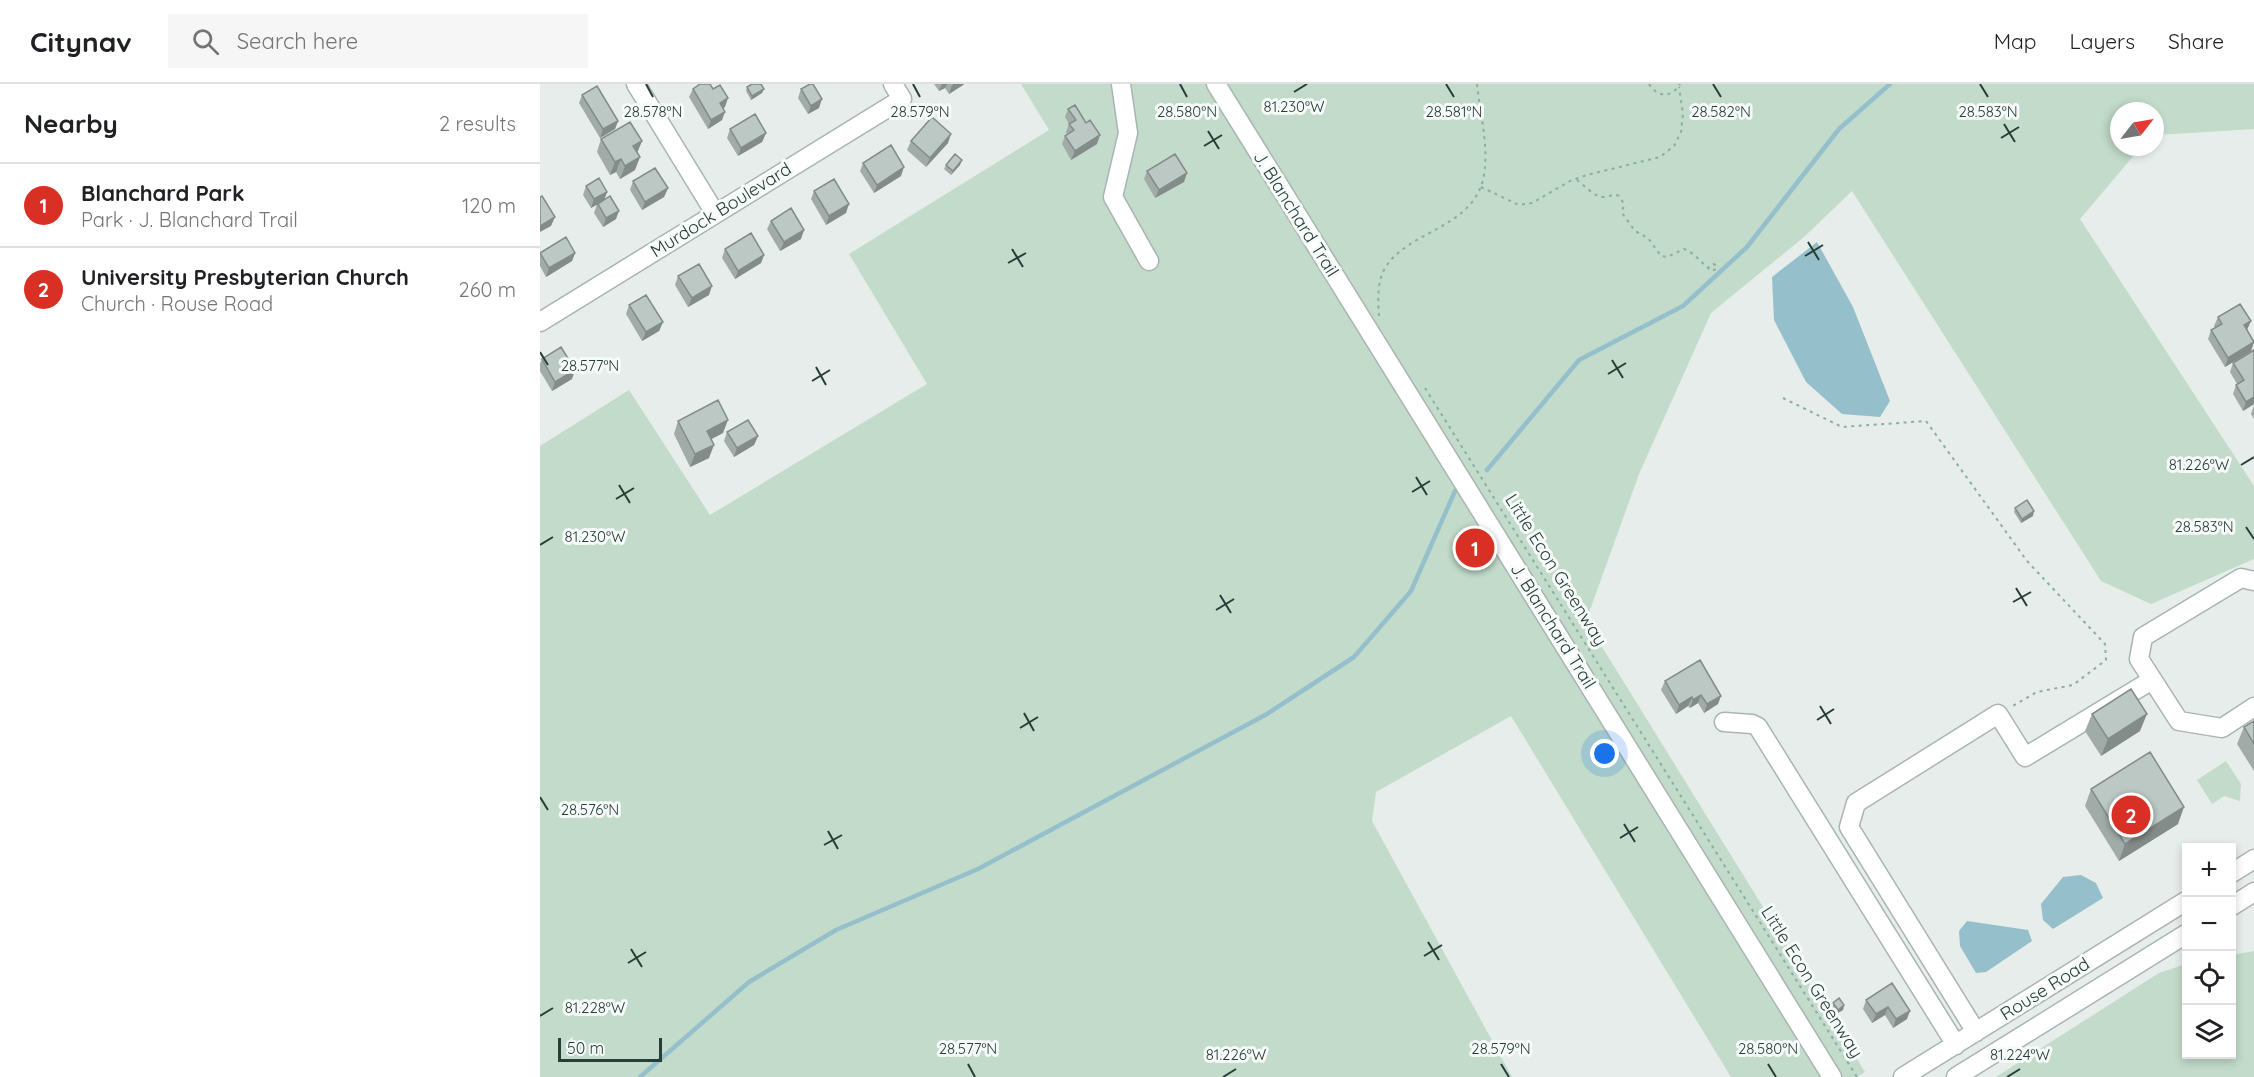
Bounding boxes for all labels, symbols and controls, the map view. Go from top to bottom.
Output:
search box [168,14,588,68]
text: Citynav [30,24,132,59]
icon: search [189,25,222,58]
text: Search here [237,27,358,55]
text: Map [1994,28,2037,54]
text: Layers [2070,28,2135,54]
text: Share [2168,28,2224,54]
text: 81.230°W [1264,97,1325,116]
text: 28.578°N [624,102,683,121]
text: 28.579°N [890,102,950,121]
text: 28.580°N [1157,102,1217,121]
text: 28.581°N [1426,102,1482,121]
text: 28.582°N [1691,102,1751,121]
text: 28.583°N [1958,102,2018,121]
north arrow [2110,102,2164,156]
text: Nearby [24,107,118,140]
text: 2 results [439,111,516,136]
street label: J. Blanchard Trail [1249,147,1344,281]
street label: Murdock Boulevard [646,157,796,262]
text: Blanchard Park [81,179,244,207]
text: 1 [40,193,47,218]
text: 120 m [462,193,516,218]
text: Park · J. Blanchard Trail [81,207,298,232]
text: University Presbyterian Church [81,263,409,291]
text: 2 [38,277,49,302]
text: 260 m [459,277,516,302]
text: Church · Rouse Road [81,291,273,316]
text: 28.577°N [561,356,619,375]
text: 81.226°W [2169,455,2230,474]
street label: Little Econ Greenway [1500,489,1613,650]
text: 28.583°N [2174,517,2234,536]
pin: 1 [1456,526,1494,570]
text: 81.230°W [565,527,626,546]
street label: J. Blanchard Trail [1506,559,1601,693]
your location [1590,739,1619,768]
pin: 2 [2112,792,2150,838]
text: 28.576°N [561,800,619,819]
map controls [2182,843,2236,1059]
button: + [2182,843,2236,897]
button: − [2182,897,2236,951]
street label: Little Econ Greenway [1756,901,1869,1062]
button: locate [2182,951,2236,1005]
street label: Rouse Road [1996,952,2094,1025]
text: 81.228°W [565,998,626,1017]
button: layers [2182,1005,2236,1059]
scale bar [558,1035,662,1062]
text: 50 m [567,1038,604,1058]
text: 28.577°N [939,1039,997,1058]
text: 28.579°N [1471,1039,1531,1058]
text: 28.580°N [1738,1039,1798,1058]
text: 81.226°W [1206,1045,1267,1064]
text: 81.224°W [1990,1045,2051,1064]

